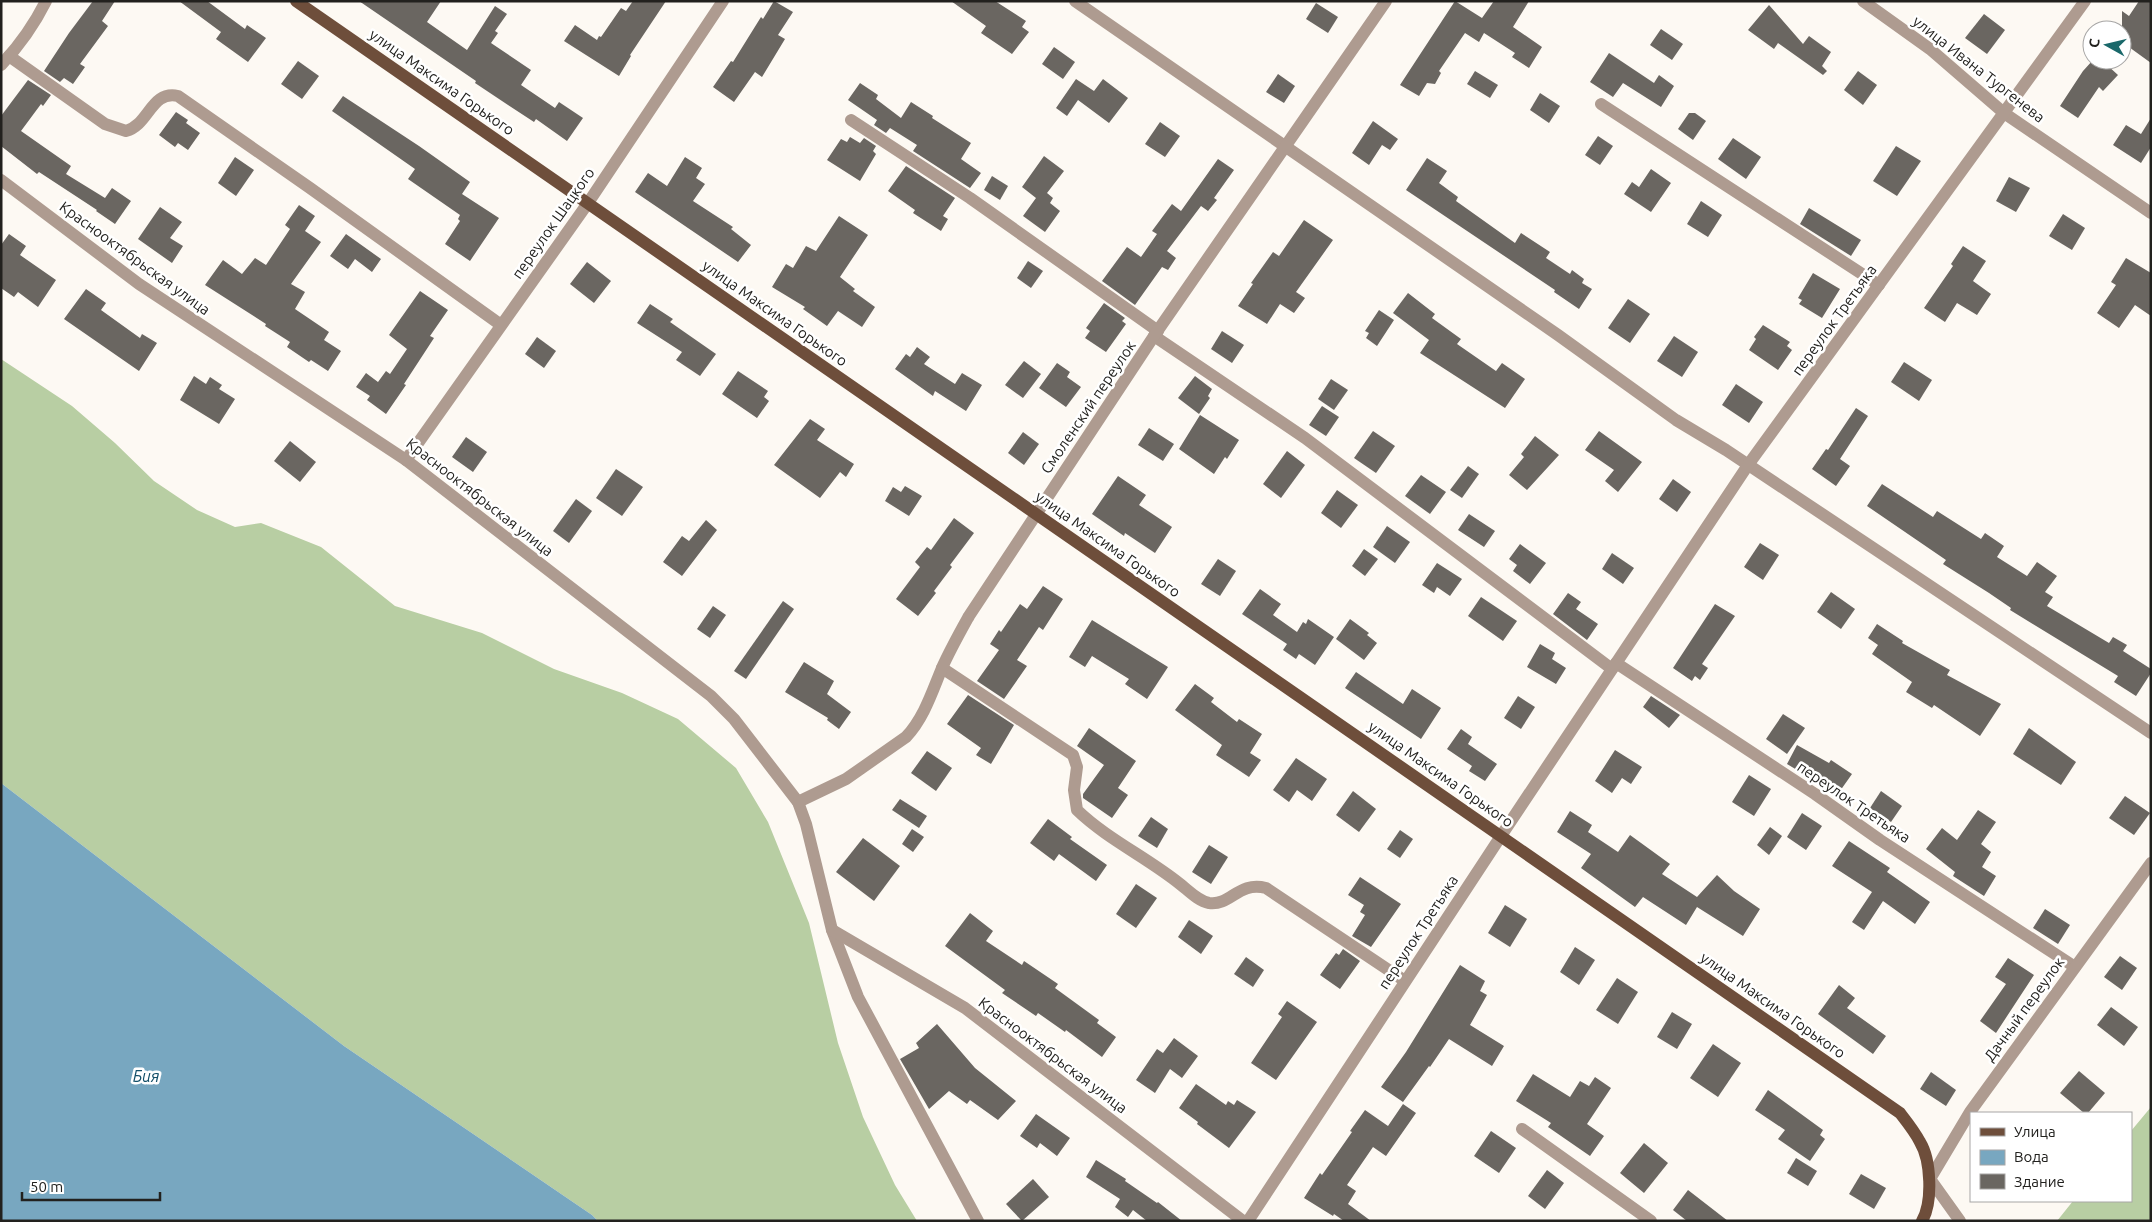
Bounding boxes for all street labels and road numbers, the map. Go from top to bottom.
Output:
street label: улица Ивана Тургенева [1910,12,2048,126]
street label: улица Максима Горького [366,25,518,139]
street label: переулок Шацкого [508,164,598,282]
street label: Краснооктябрьская улица [57,198,213,318]
street label: улица Максима Горького [699,256,851,370]
street label: переулок Третьяка [1788,261,1880,379]
street label: Смоленский переулок [1037,337,1139,477]
street label: Краснооктябрьская улица [403,434,557,560]
street label: улица Максима Горького [1032,487,1184,601]
street label: улица Максима Горького [1365,717,1517,831]
street label: переулок Третьяка [1794,758,1914,846]
street label: переулок Третьяка [1375,872,1461,992]
street label: улица Максима Горького [1697,948,1849,1062]
street label: Дачный переулок [1981,953,2068,1064]
street label: Краснооктябрьская улица [975,994,1131,1116]

